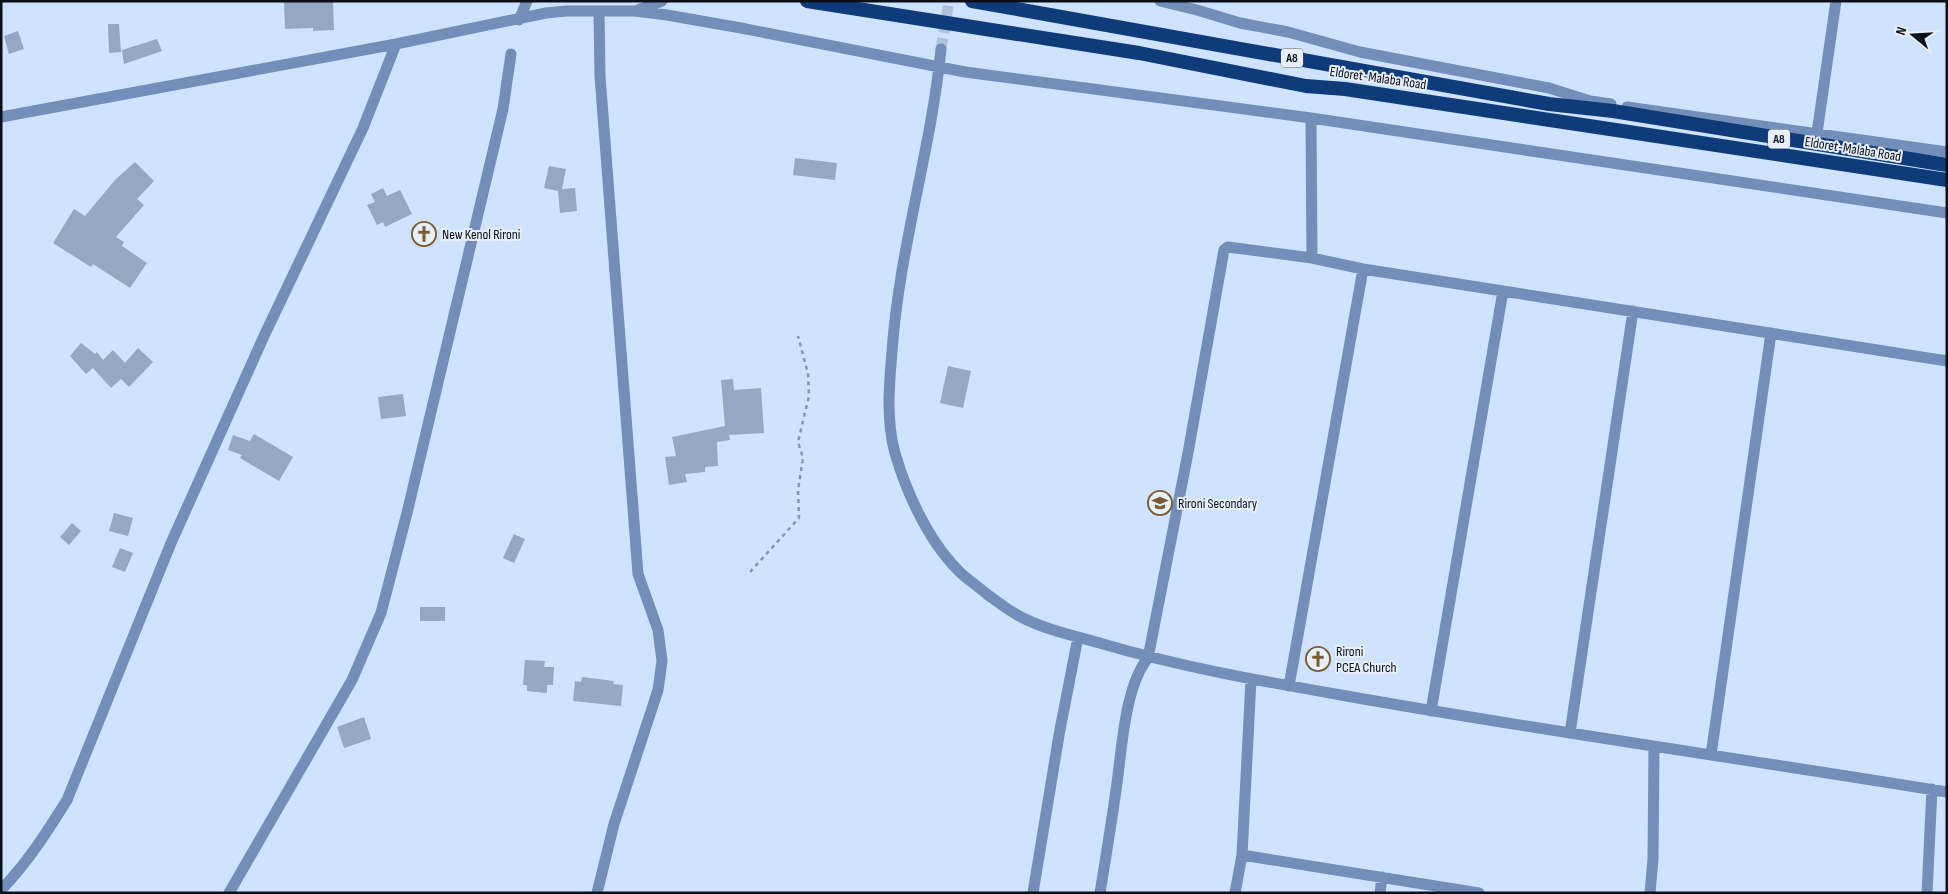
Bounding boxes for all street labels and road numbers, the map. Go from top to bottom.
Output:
road number: A8 [1281,48,1303,68]
street label: Eldoret-Malaba Road [1329,63,1427,93]
road number: A8 [1768,130,1790,148]
street label: Eldoret-Malaba Road [1804,133,1903,165]

